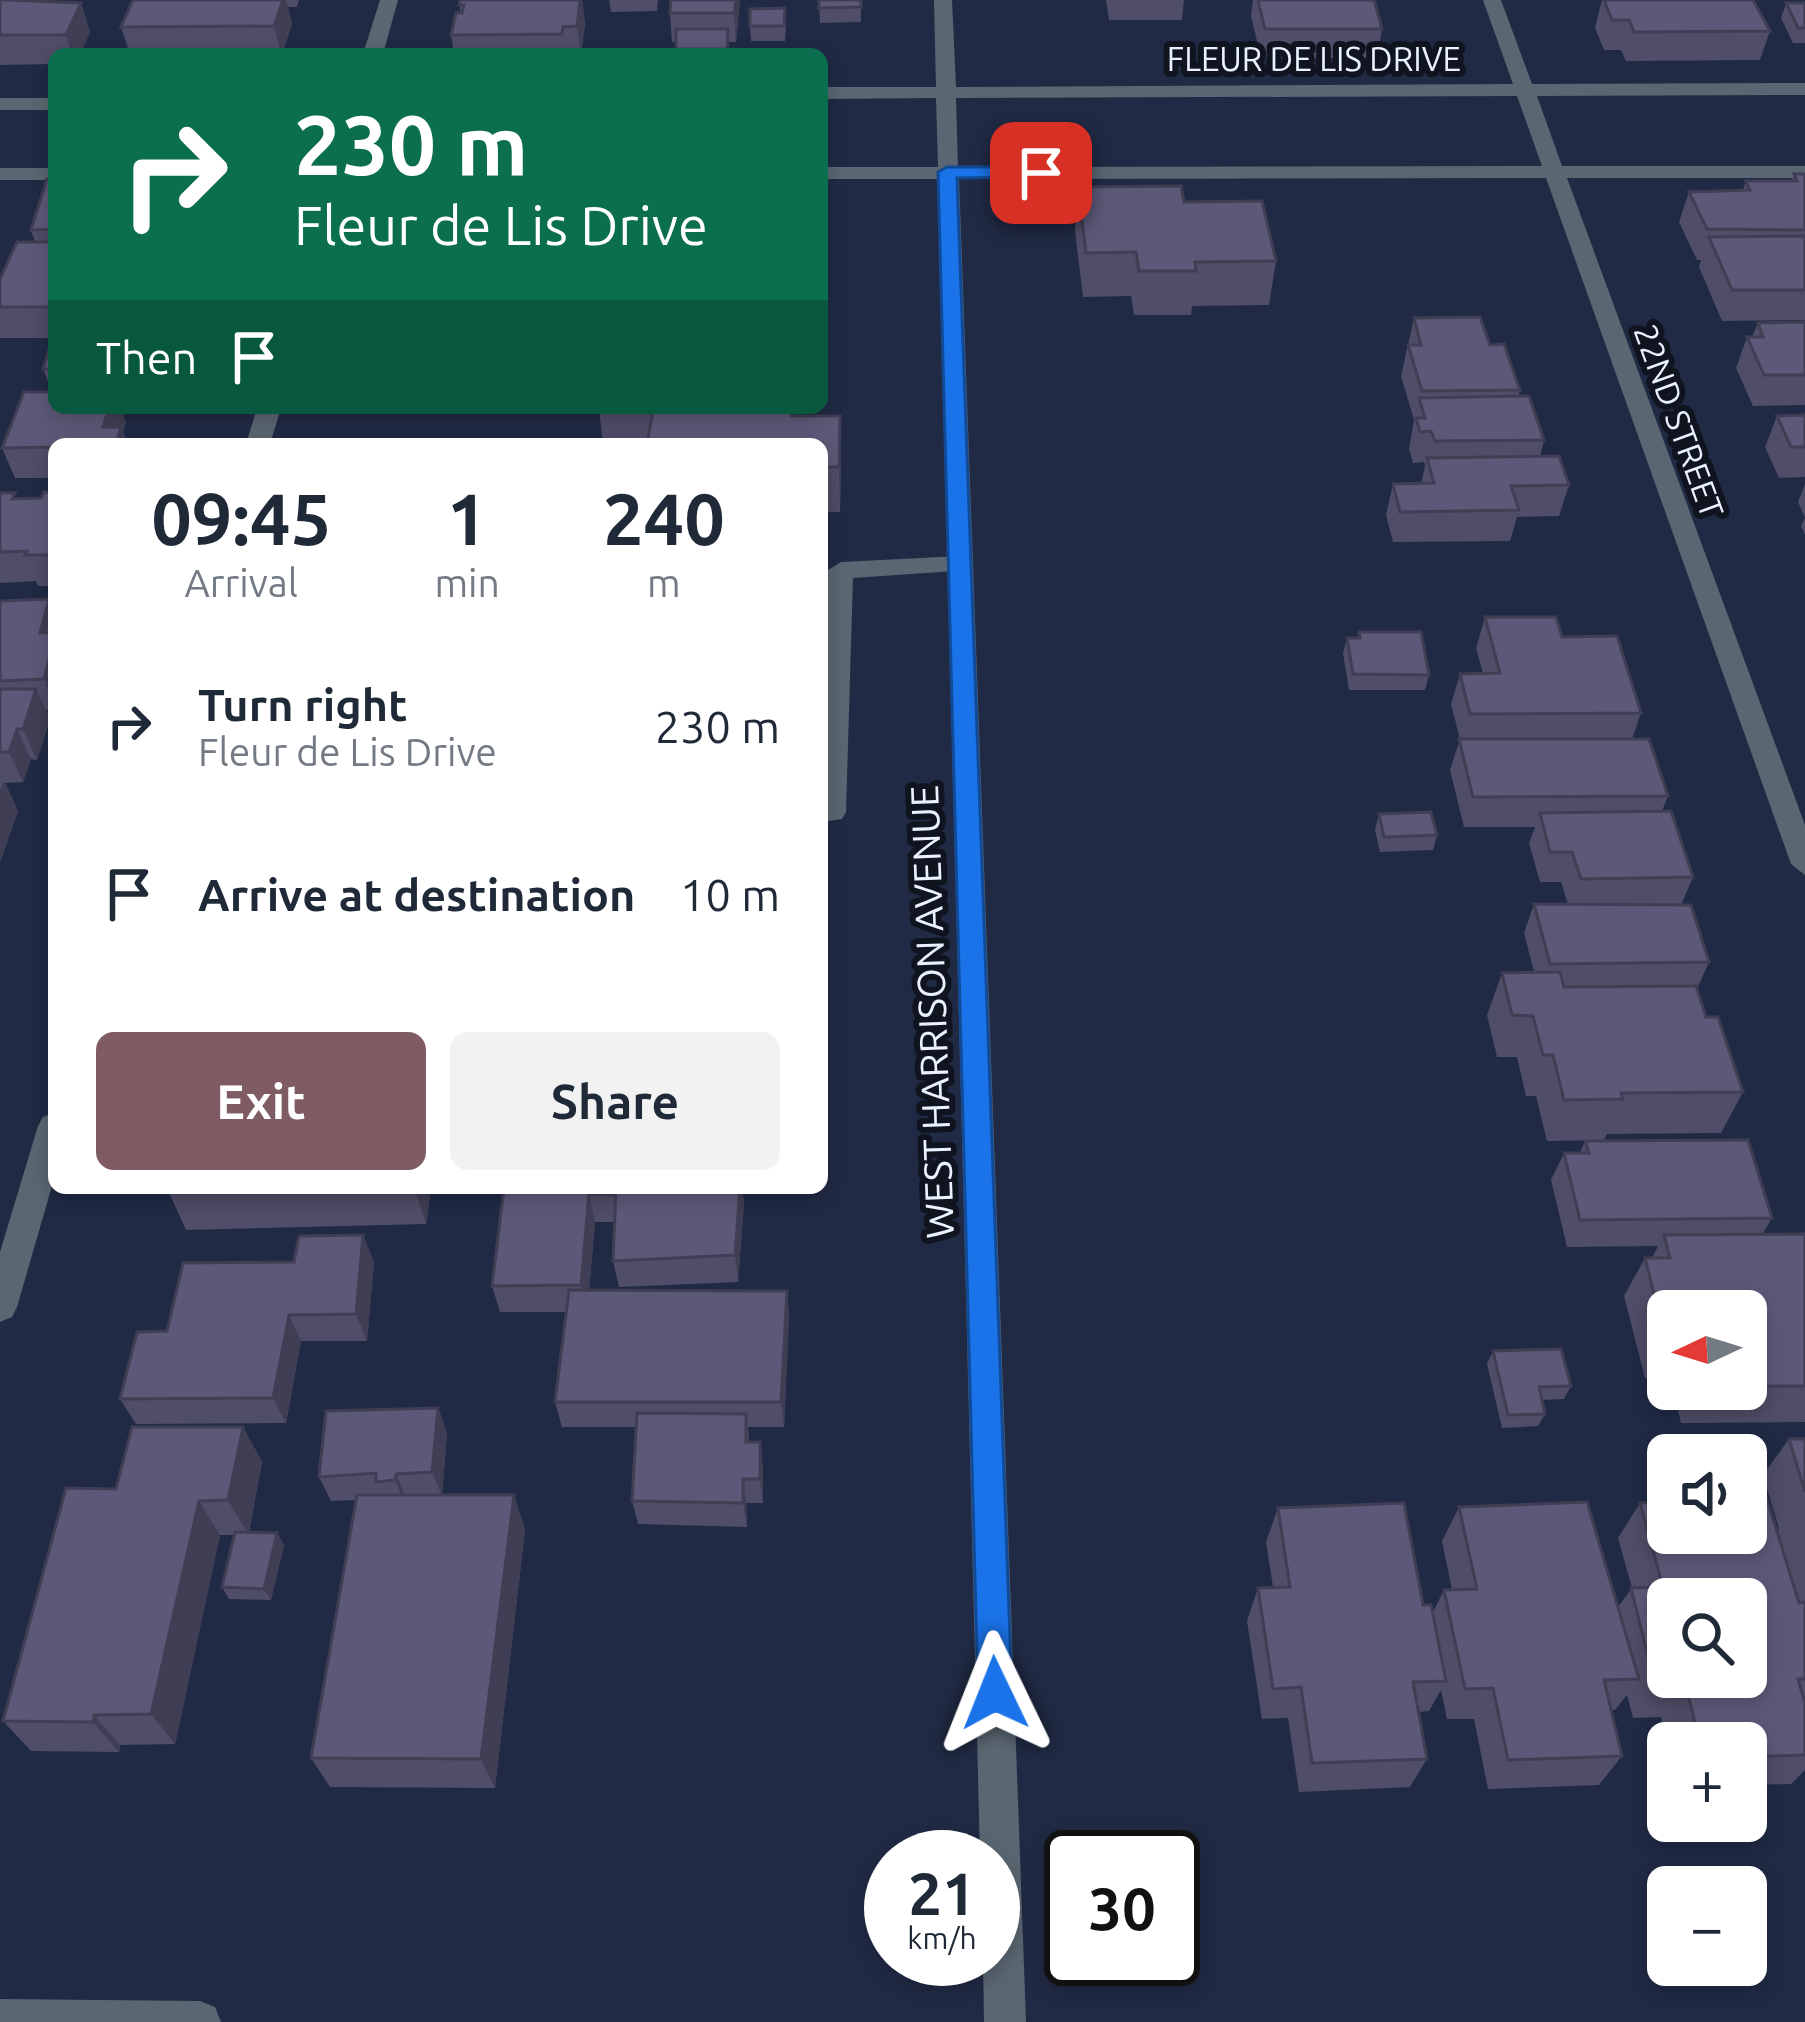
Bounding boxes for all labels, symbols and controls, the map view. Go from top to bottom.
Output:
street label: FLEUR DE LIS DRIVE [1167,40,1461,77]
icon: right [96,96,252,252]
text: 230 m [294,97,528,191]
pin [990,122,1092,224]
icon: arrive [1008,140,1074,206]
text: Fleur de Lis Drive [294,195,708,255]
street label: 22ND STREET [1627,319,1732,523]
icon: arrive [221,324,287,390]
text: Then [96,332,197,383]
text: 09:45 [151,478,331,559]
text: 1 [447,478,487,559]
text: 240 [603,478,725,559]
text: Arrival [184,561,298,604]
text: min [434,561,500,604]
text: m [647,561,681,604]
text: Turn right [198,679,407,730]
icon: right [96,693,162,759]
text: 230 m [655,701,780,752]
text: Fleur de Lis Drive [198,730,497,773]
street label: WEST HARRISON AVENUE [902,784,961,1240]
icon: arrive [96,861,162,927]
text: Arrive at destination [198,869,635,920]
text: 10 m [680,869,780,920]
button: Exit [96,1032,426,1170]
button: Share [450,1032,780,1170]
north arrow [1647,1290,1767,1410]
map controls [1647,1290,1767,1986]
button: sound [1647,1434,1767,1554]
button: search [1647,1578,1767,1698]
position arrow [932,1630,1058,1756]
button: + [1647,1722,1767,1842]
speed limit sign: 30 [1044,1830,1200,1986]
text: 21 [908,1859,976,1926]
button: − [1647,1866,1767,1986]
text: km/h [907,1921,977,1955]

